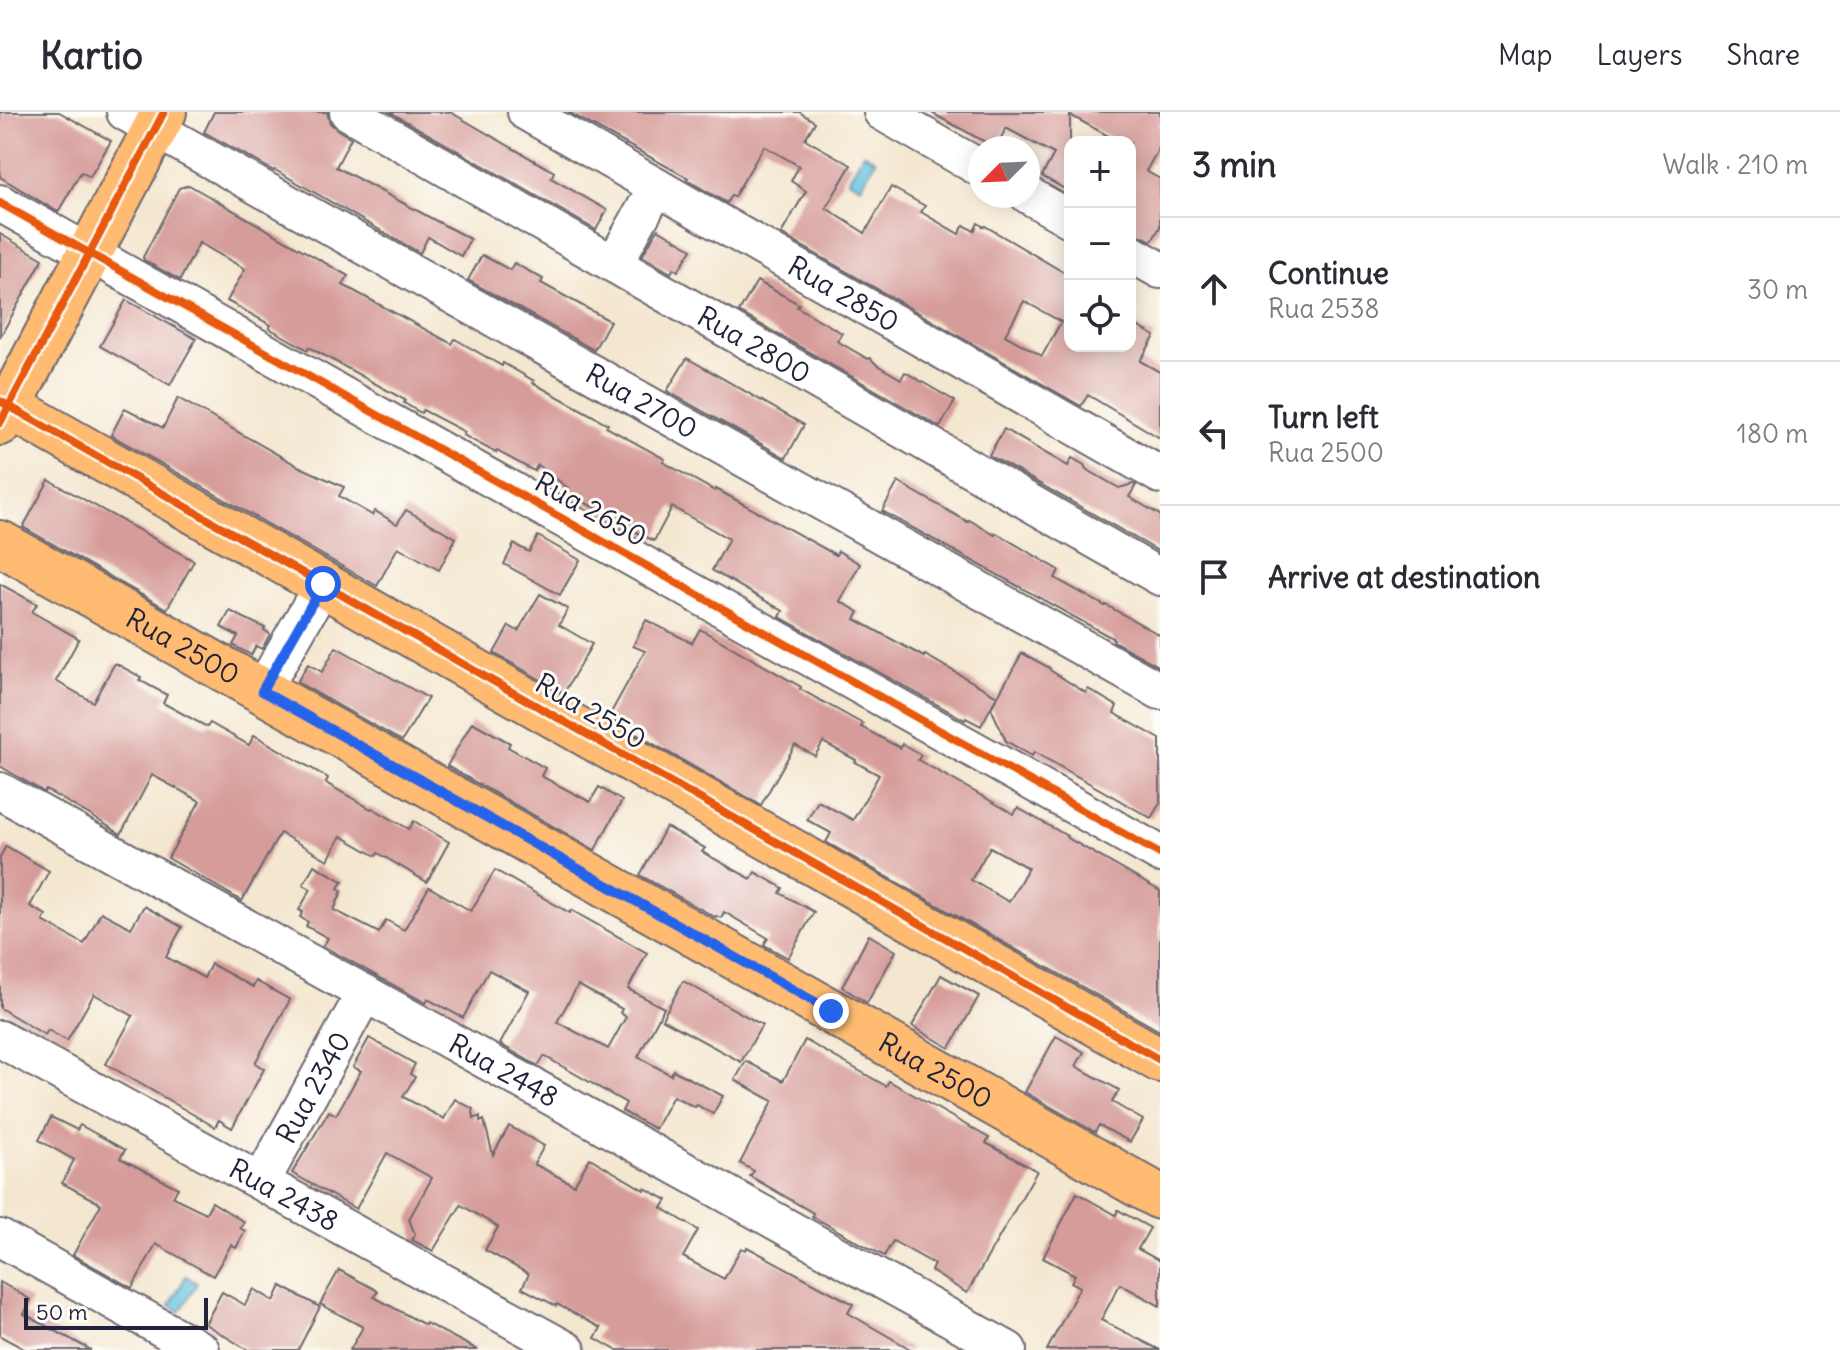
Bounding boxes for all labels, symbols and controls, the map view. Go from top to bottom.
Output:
text: Kartio [40,32,143,79]
text: Map [1498,37,1553,73]
text: Layers [1597,37,1683,73]
text: Share [1727,37,1800,73]
north arrow [968,136,1040,208]
map controls [1064,136,1136,352]
button: + [1064,136,1136,208]
text: 3 min [1192,143,1277,186]
text: Walk · 210 m [1662,148,1808,181]
button: − [1064,208,1136,280]
street label: Rua 2850 [781,248,906,340]
text: Continue [1268,254,1389,292]
icon: ahead [1192,267,1236,311]
text: 30 m [1747,273,1808,306]
button: locate [1064,280,1136,352]
text: Rua 2538 [1268,292,1379,325]
street label: Rua 2800 [691,298,817,391]
street label: Rua 2700 [579,355,704,447]
text: Turn left [1268,398,1379,436]
icon: left [1192,411,1236,455]
text: 180 m [1737,417,1808,450]
text: Rua 2500 [1268,436,1384,469]
street label: Rua 2650 [529,464,653,554]
icon: arrive [1192,555,1236,599]
text: Arrive at destination [1268,558,1540,596]
route start [305,566,341,602]
street label: Rua 2500 [120,600,246,692]
street label: Rua 2550 [529,665,653,757]
route end [813,993,849,1029]
street label: Rua 2500 [872,1024,999,1117]
street label: Rua 2340 [268,1025,358,1150]
street label: Rua 2448 [443,1026,565,1115]
street label: Rua 2438 [223,1150,345,1239]
scale bar [24,1294,208,1330]
text: 50 m [36,1298,88,1326]

